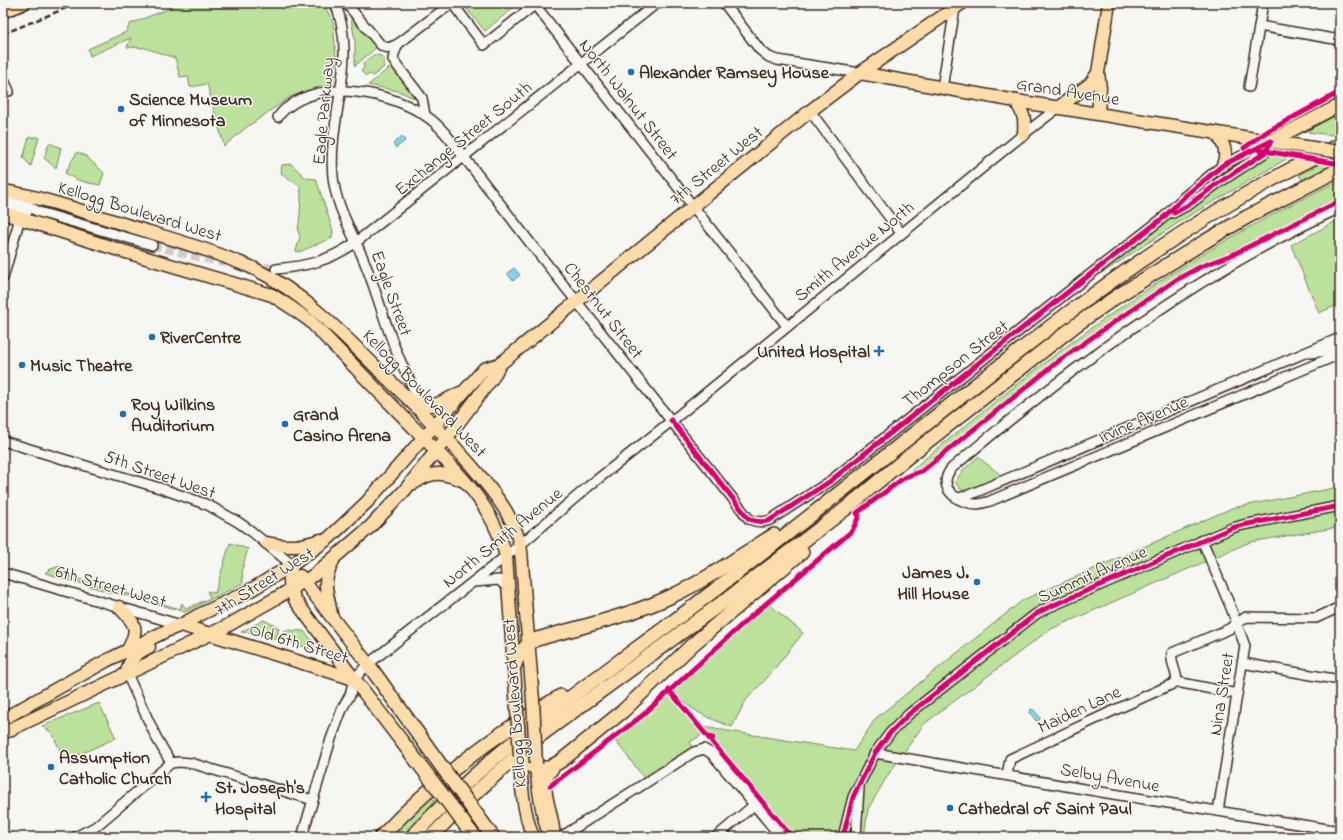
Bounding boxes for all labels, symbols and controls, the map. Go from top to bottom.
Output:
street label: North Walnut Street [572,34,683,167]
street label: Eagle Parkway [307,56,344,166]
place label: Alexander Ramsey House [639,61,830,88]
marker: Alexander Ramsey House [626,67,636,77]
street label: Grand Avenue [1014,72,1122,114]
street label: Exchange Street South [390,76,539,204]
place label: Science Museum of Minnesota [129,88,252,135]
marker: Science Museum of Minnesota [116,104,126,114]
street label: 7th Street West [665,121,770,212]
street label: Kellogg Boulevard West [54,176,224,251]
street label: Smith Avenue North [790,196,921,309]
street label: Eagle Street [362,247,418,340]
street label: Chestnut Street [556,257,649,365]
street label: Thompson Street [897,315,1015,415]
street label: Kellogg Boulevard West [355,324,492,465]
place label: RiverCentre [160,326,242,352]
marker: RiverCentre [147,332,157,342]
place label: United Hospital [757,340,870,366]
marker: United Hospital [873,345,885,357]
place label: Music Theatre [30,354,133,380]
marker: Music Theatre [17,360,27,370]
street label: Irvine Avenue [1095,390,1194,451]
place label: Roy Wilkins Auditorium [131,393,215,440]
place label: Grand Casino Arena [293,403,391,450]
marker: Roy Wilkins Auditorium [118,409,128,419]
marker: Grand Casino Arena [280,419,290,429]
street label: 5th Street West [100,445,219,507]
street label: North Smith Avenue [438,481,570,595]
street label: Summit Avenue [1034,540,1153,612]
street label: 7th Street West [210,542,320,624]
street label: 6th Street West [52,560,169,616]
place label: James J. Hill House [897,561,970,608]
marker: James J. Hill House [972,577,982,587]
street label: Kellogg Boulevard West [497,617,536,788]
street label: Old 6th Street [246,618,351,672]
street label: Nina Street [1204,651,1242,738]
street label: Maiden Lane [1034,680,1126,741]
place label: Assumption Catholic Church [59,746,172,793]
street label: Selby Avenue [1058,757,1162,801]
marker: Assumption Catholic Church [46,762,56,772]
place label: St. Joseph's Hospital [215,776,305,823]
marker: St. Joseph's Hospital [200,791,212,803]
place label: Cathedral of Saint Paul [958,797,1132,823]
marker: Cathedral of Saint Paul [945,803,955,813]

